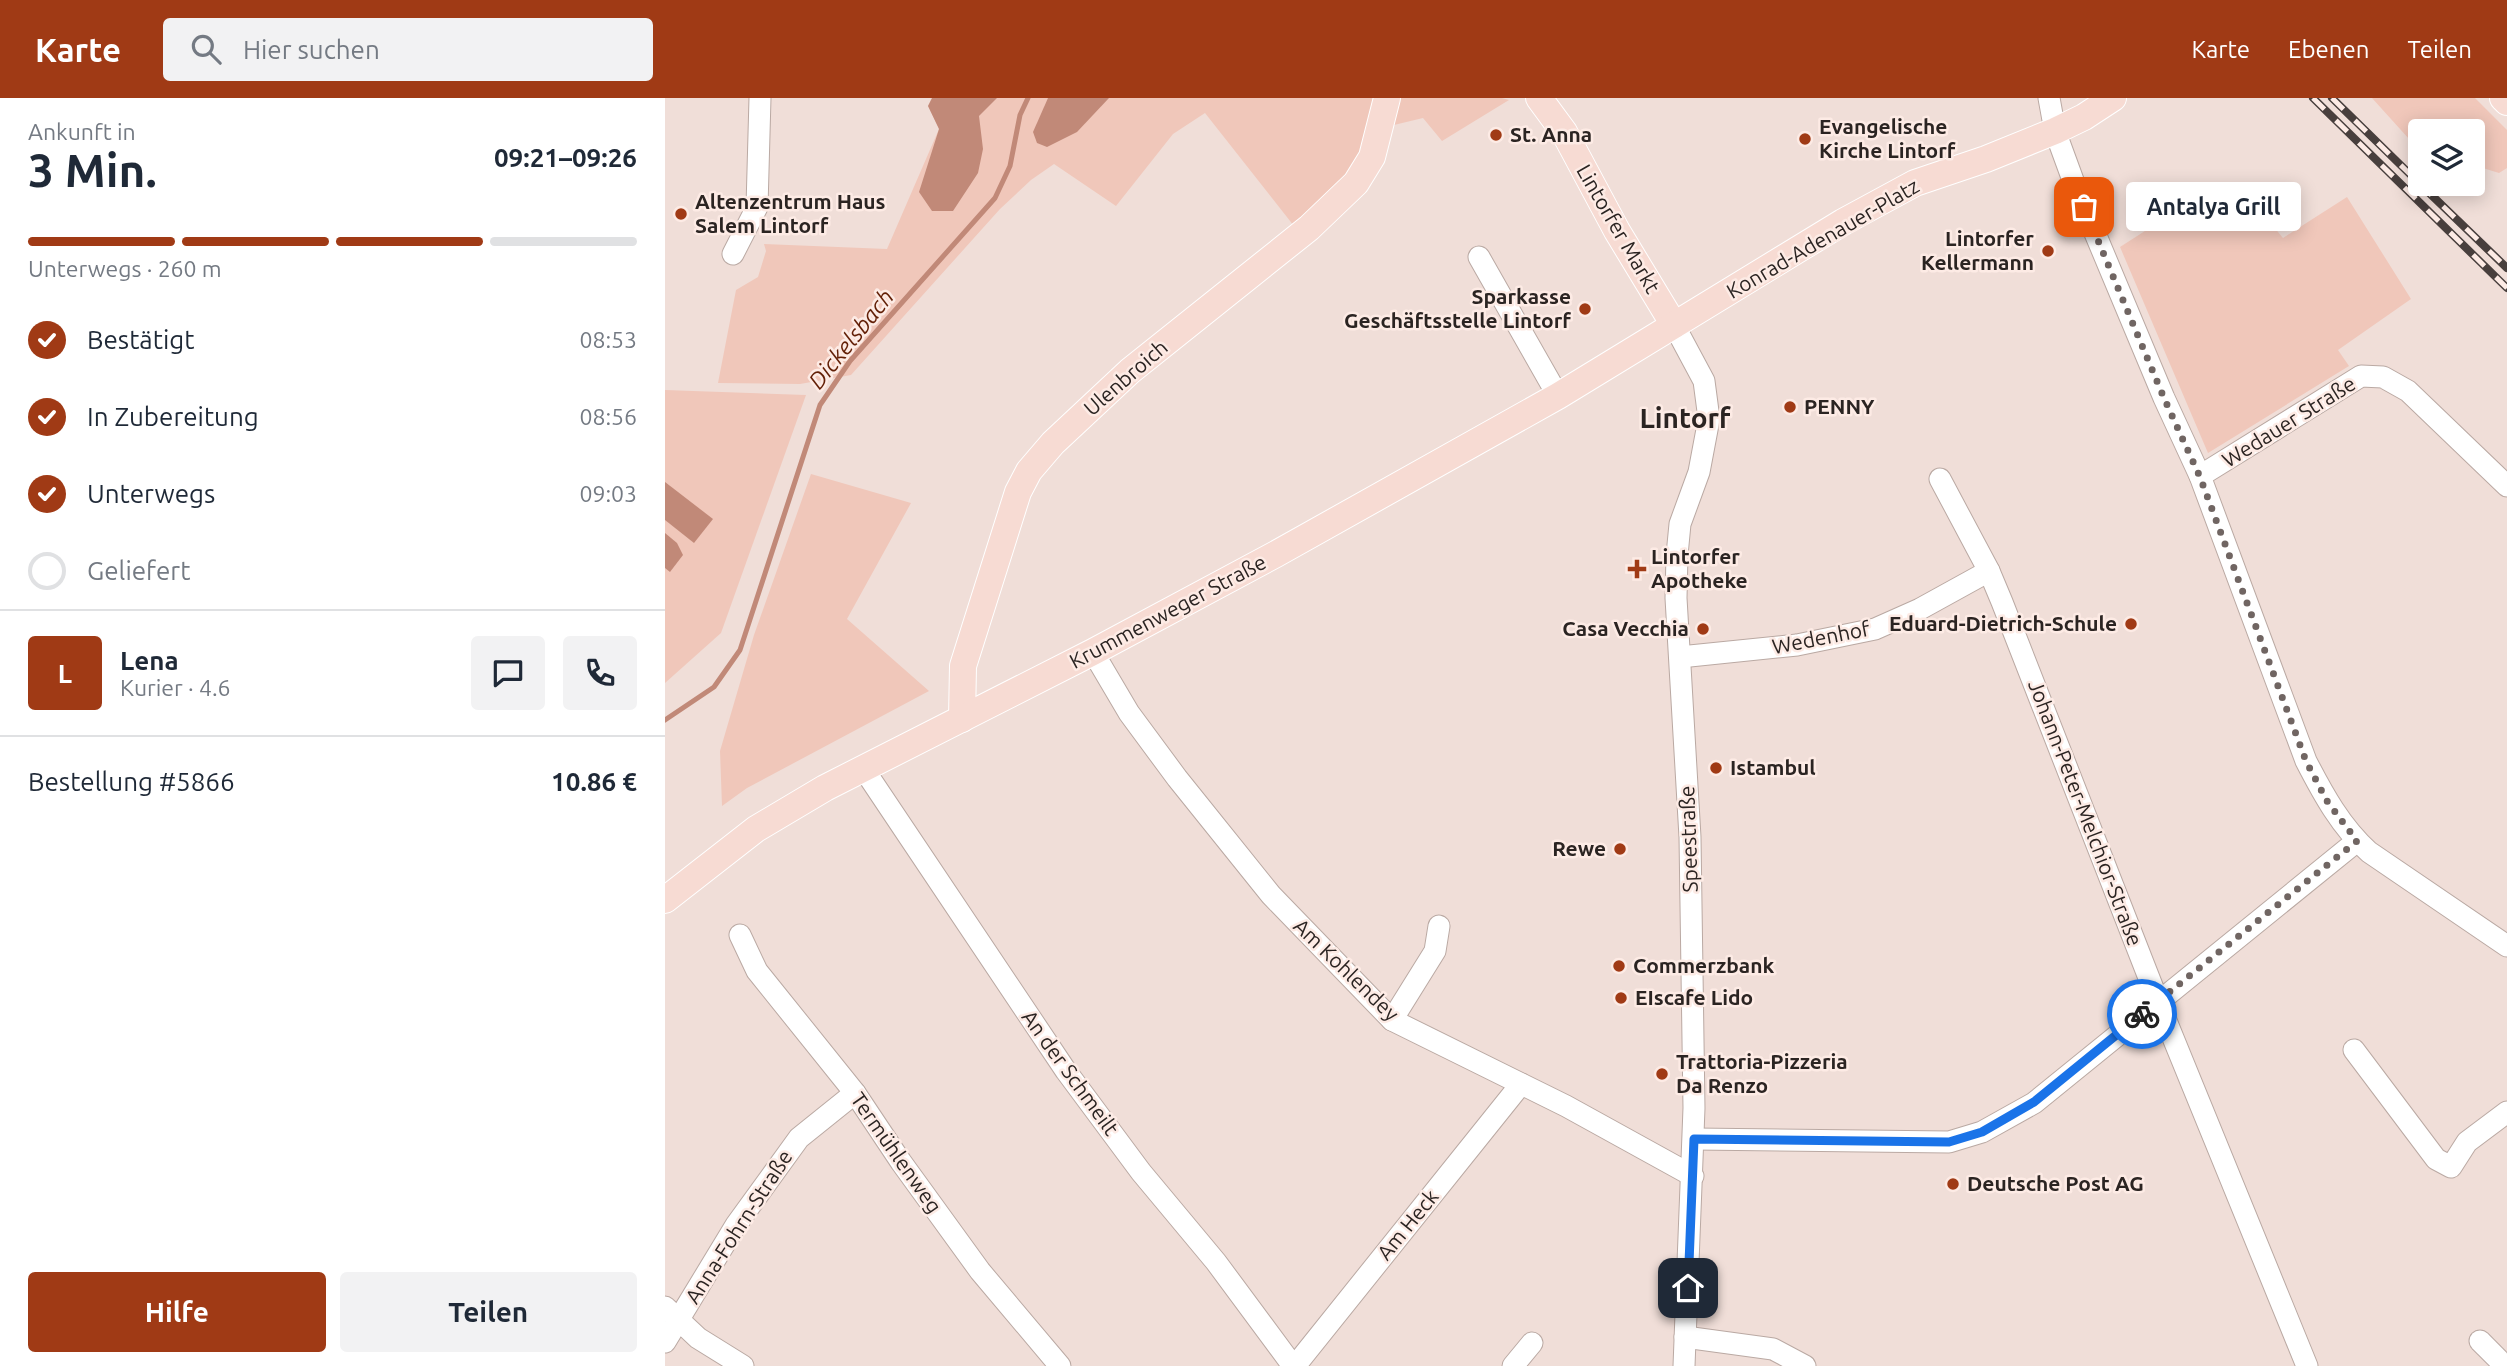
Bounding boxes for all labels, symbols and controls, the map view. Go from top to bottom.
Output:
search box [163,18,653,81]
icon: search [187,30,225,68]
text: Karte [35,31,121,68]
text: Hier suchen [243,35,380,64]
text: Karte [2191,36,2250,63]
text: Ebenen [2288,36,2369,63]
text: Teilen [2407,36,2472,63]
place label: Evangelische Kirche Lintorf [1819,114,1956,162]
text: Ankunft in [28,119,136,144]
map controls [2408,119,2485,196]
button: layers [2408,119,2485,196]
place label: St. Anna [1510,122,1592,146]
marker: St. Anna [1488,127,1504,143]
marker: Evangelische Kirche Lintorf [1797,131,1813,147]
text: 09:21–09:26 [494,143,637,172]
text: 3 Min. [28,144,157,196]
street label: Lintorfer Markt [1572,160,1665,297]
street label: Konrad-Adenauer-Platz [1722,173,1923,303]
pin [2054,177,2114,237]
callout: Antalya Grill [2126,182,2301,232]
icon: bag [2065,188,2103,226]
place label: Altenzentrum Haus Salem Lintorf [695,189,886,237]
text: Antalya Grill [2146,194,2281,219]
marker: Altenzentrum Haus Salem Lintorf [673,206,689,222]
place label: Lintorfer Kellermann [1921,226,2034,274]
marker: Lintorfer Kellermann [2040,243,2056,259]
text: Unterwegs · 260 m [28,256,222,281]
water label: Dickelsbach [803,284,898,393]
place label: Sparkasse Geschäftsstelle Lintorf [1344,284,1571,332]
marker: Sparkasse Geschäftsstelle Lintorf [1577,301,1593,317]
icon: check [28,321,66,359]
text: Bestätigt [87,325,194,354]
text: 08:53 [579,327,637,352]
street label: Ulenbroich [1079,334,1172,420]
street label: Wedauer Straße [2217,371,2359,472]
place label: PENNY [1804,394,1875,418]
icon: check [28,398,66,436]
marker: PENNY [1782,399,1798,415]
text: In Zubereitung [87,402,259,431]
district label: Lintorf [1639,402,1731,433]
text: 08:56 [579,404,637,429]
icon: check [28,475,66,513]
text: Unterwegs [87,479,215,508]
text: 09:03 [579,481,637,506]
place label: Lintorfer Apotheke [1651,544,1748,592]
street label: Krummenweger Straße [1065,549,1270,673]
text: Geliefert [87,556,190,585]
marker: Lintorfer Apotheke [1629,561,1645,577]
place label: Eduard-Dietrich-Schule [1889,611,2117,635]
place label: Casa Vecchia [1562,616,1689,640]
street label: Wedenhof [1770,616,1873,658]
marker: Eduard-Dietrich-Schule [2123,616,2139,632]
marker: Casa Vecchia [1695,621,1711,637]
button: chat [471,636,545,710]
button: phone [563,636,637,710]
text: Lena [120,646,179,675]
text: L [58,659,72,688]
text: Kurier · 4.6 [120,675,231,700]
street label: Johann-Peter-Melchior-Straße [2024,676,2148,949]
place label: Istambul [1730,755,1816,779]
marker: Istambul [1708,760,1724,776]
text: Bestellung #5866 [28,767,235,796]
text: 10.86 € [551,767,637,796]
street label: Speestraße [1674,785,1702,893]
place label: Rewe [1552,836,1606,860]
marker: Rewe [1612,841,1628,857]
street label: Am Kohlendey [1289,913,1404,1025]
place label: Commerzbank [1633,953,1775,977]
marker: Commerzbank [1611,958,1627,974]
courier [2107,979,2177,1049]
place label: EIscafe Lido [1635,985,1753,1009]
marker: EIscafe Lido [1613,990,1629,1006]
icon: bike [2123,995,2161,1033]
street label: An der Schmeilt [1017,1005,1124,1140]
place label: Trattoria-Pizzeria Da Renzo [1676,1049,1848,1097]
marker: Trattoria-Pizzeria Da Renzo [1654,1066,1670,1082]
street label: Termühlenweg [846,1088,947,1217]
street label: Anna-Fohrn-Straße [680,1145,797,1308]
place label: Deutsche Post AG [1967,1171,2144,1195]
marker: Deutsche Post AG [1945,1176,1961,1192]
street label: Am Heck [1372,1184,1443,1264]
pin [1658,1258,1718,1318]
icon: home [1669,1269,1707,1307]
button: Hilfe [28,1272,326,1352]
button: Teilen [340,1272,637,1352]

